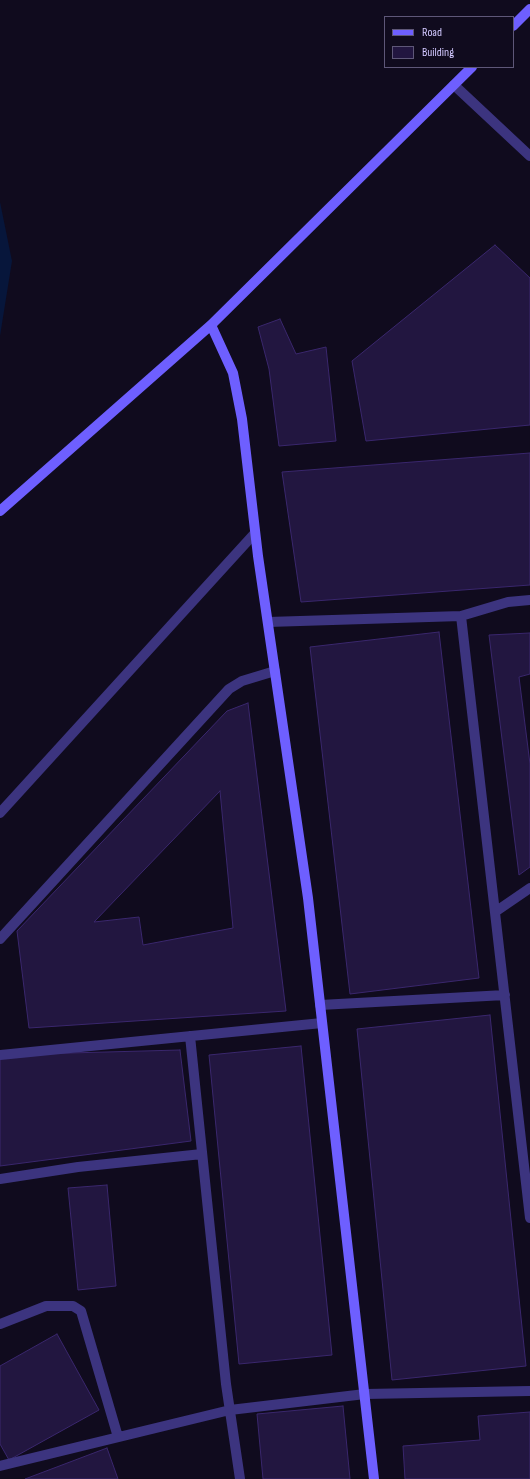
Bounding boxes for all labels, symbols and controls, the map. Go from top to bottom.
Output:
legend [384,16,514,68]
text: Road [422,25,442,40]
text: Building [422,45,454,60]

